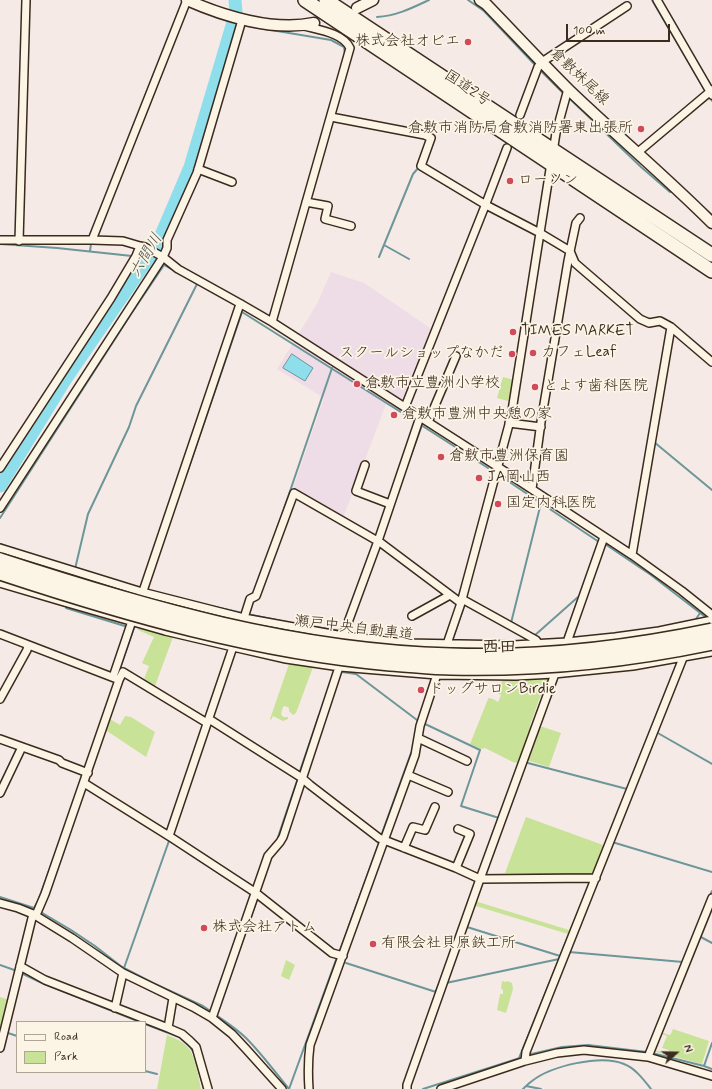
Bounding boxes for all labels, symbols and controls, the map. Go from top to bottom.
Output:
scale bar [568,16,672,42]
text: 100 m [573,23,605,39]
place label: 株式会社オビエ [355,33,460,51]
marker: 株式会社オビエ [463,37,473,47]
street label: 倉敷妹尾線 [546,44,612,110]
street label: 国道2号 [440,67,494,111]
place label: 倉敷市消防局倉敷消防署東出張所 [408,120,633,138]
marker: 倉敷市消防局倉敷消防署東出張所 [636,124,646,134]
place label: ローソン [518,172,578,190]
marker: ローソン [505,176,515,186]
water label: 六間川 [126,230,168,282]
place label: TIMES MARKET [521,323,634,341]
marker: TIMES MARKET [508,327,518,337]
place label: カフェLeaf [541,344,617,362]
place label: スクールショップなかだ [339,345,504,363]
marker: カフェLeaf [528,348,538,358]
marker: スクールショップなかだ [507,349,517,359]
place label: 倉敷市立豊洲小学校 [365,375,500,393]
place label: とよす歯科医院 [543,378,648,396]
marker: 倉敷市立豊洲小学校 [352,379,362,389]
marker: とよす歯科医院 [530,382,540,392]
place label: 倉敷市豊洲中央憩の家 [402,406,552,424]
marker: 倉敷市豊洲中央憩の家 [389,410,399,420]
place label: 倉敷市豊洲保育園 [449,448,569,466]
marker: 倉敷市豊洲保育園 [436,452,446,462]
place label: JA岡山西 [487,469,551,487]
marker: JA岡山西 [474,473,484,483]
place label: 国定内科医院 [506,495,596,513]
marker: 国定内科医院 [493,499,503,509]
street label: 瀬戸中央自動車道 [293,613,415,645]
district label: 西田 [482,638,516,658]
place label: ドッグサロンBirdie [429,681,556,699]
marker: ドッグサロンBirdie [416,685,426,695]
place label: 株式会社アトム [212,919,317,937]
marker: 株式会社アトム [199,923,209,933]
place label: 有限会社貝原鉄工所 [381,935,516,953]
marker: 有限会社貝原鉄工所 [368,939,378,949]
legend [16,1021,146,1073]
text: Road [54,1029,78,1045]
north arrow [656,1033,696,1073]
text: N [679,1043,695,1055]
text: Park [54,1049,78,1065]

